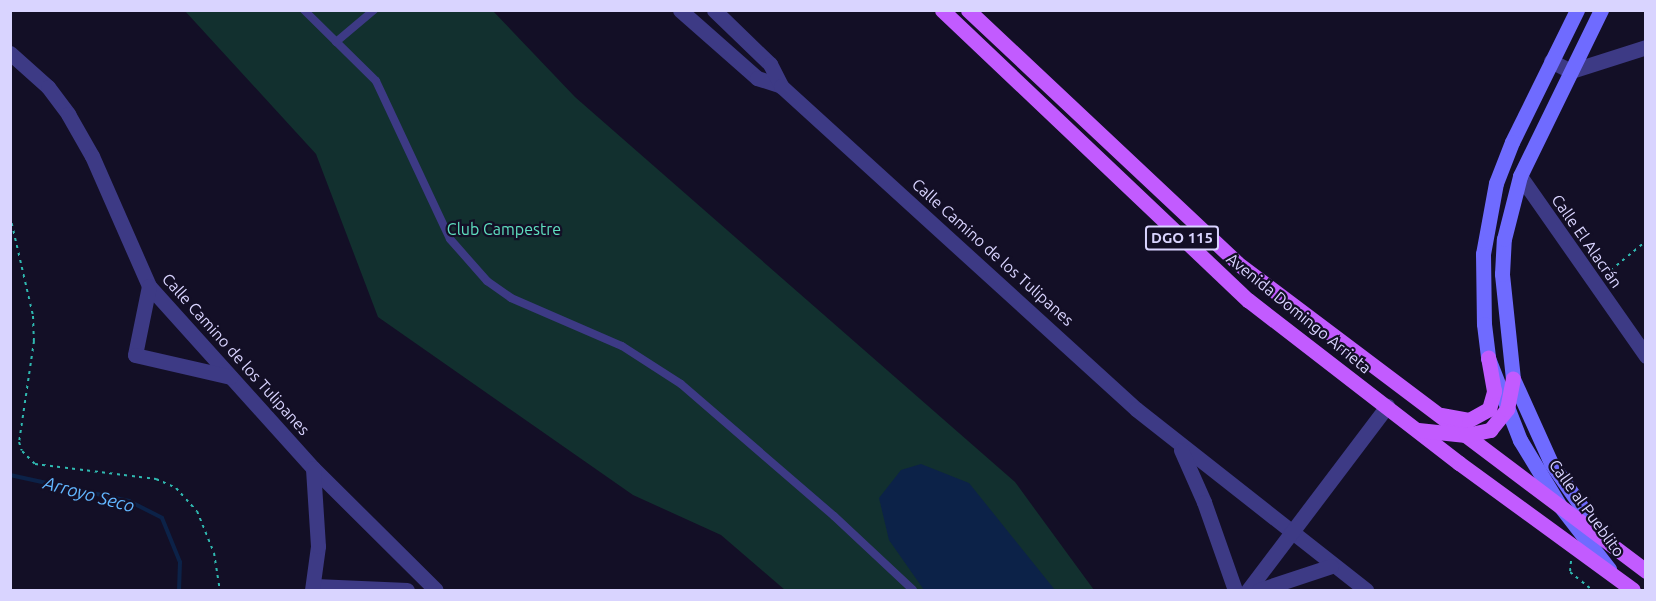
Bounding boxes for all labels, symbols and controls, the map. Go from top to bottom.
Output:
street label: Calle Camino de los Tulipanes [908,174,1078,330]
street label: Calle El Alacrán [1548,191,1626,291]
park label: Club Campestre [447,219,561,239]
road number: DGO 115 [1144,226,1220,250]
street label: Avenida Domingo Arrieta [1223,249,1375,377]
street label: Calle Camino de los Tulipanes [158,269,314,439]
street label: Calle al Pueblito [1545,456,1629,560]
water label: Arroyo Seco [41,471,137,517]

